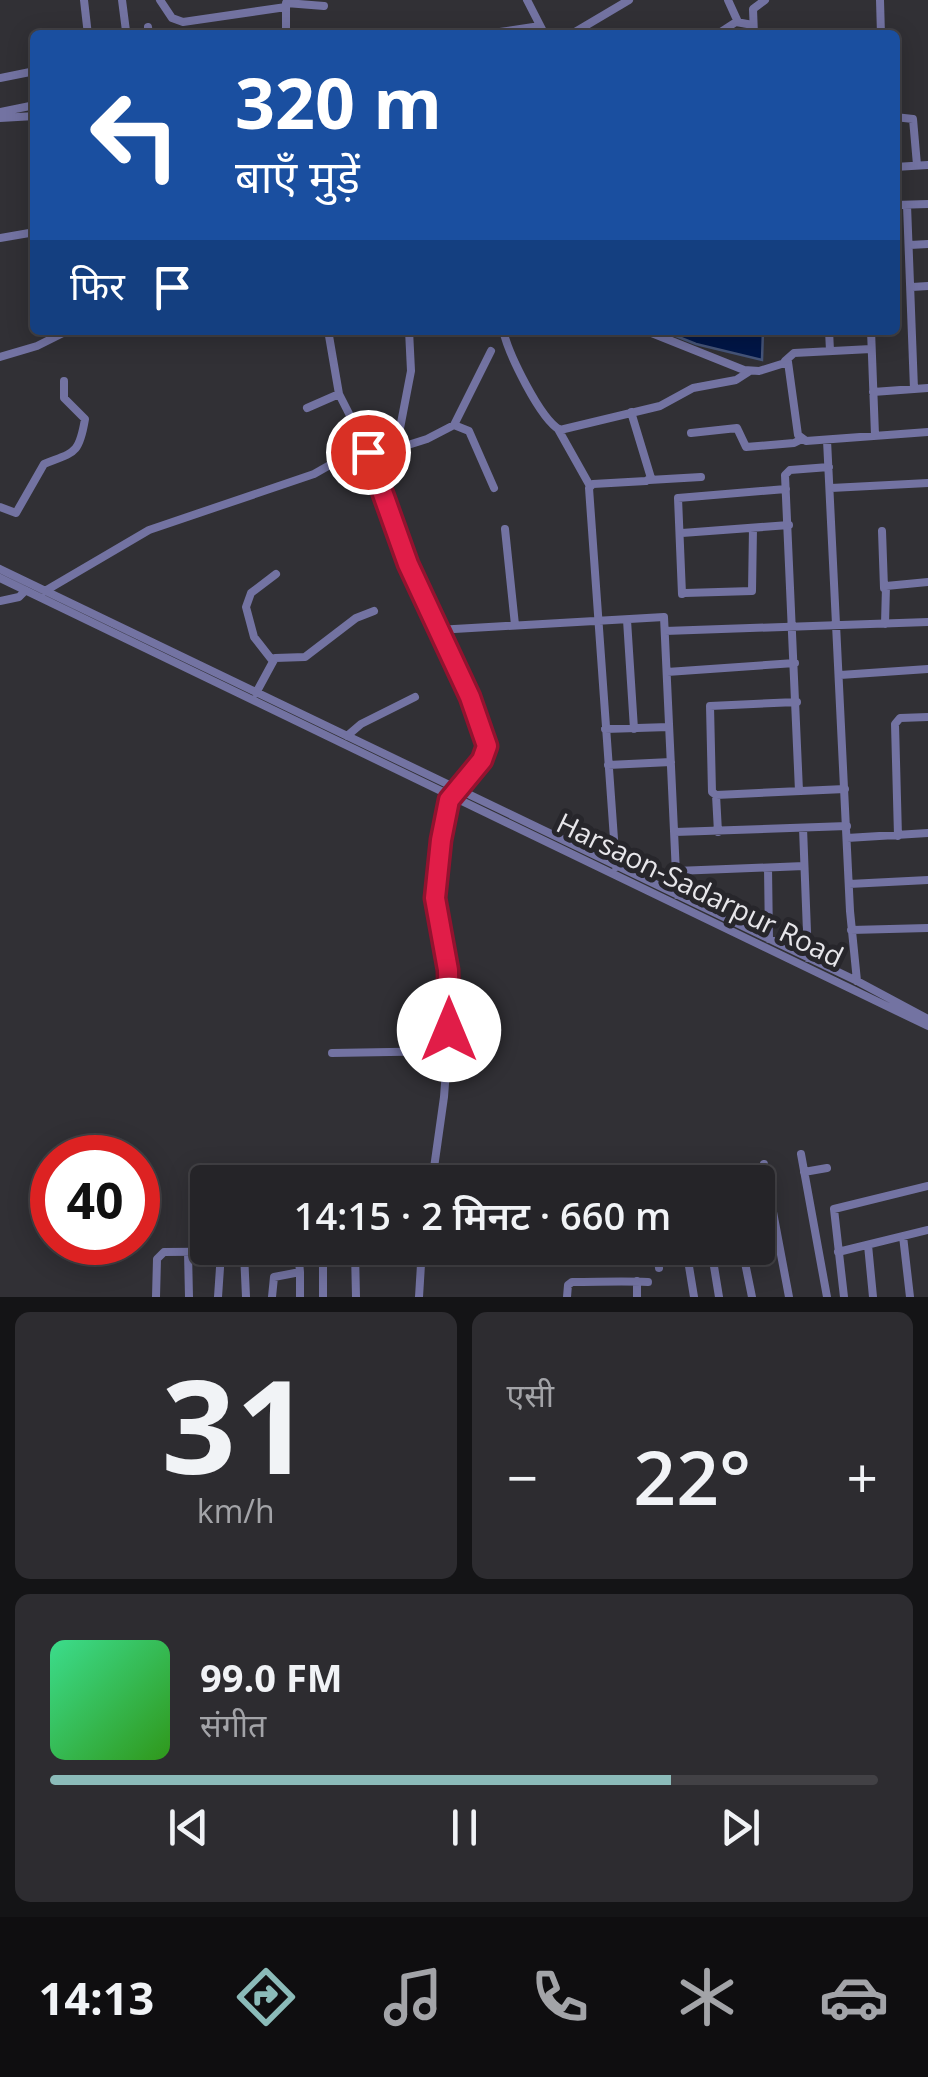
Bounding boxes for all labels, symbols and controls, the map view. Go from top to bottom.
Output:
text: 320 m [235,54,442,150]
icon: left [70,70,200,200]
text: बाएँ मुड़ें [235,145,360,206]
text: फिर [70,259,125,311]
icon: arrive [145,260,200,315]
pin [326,410,411,495]
icon: arrive [341,425,396,480]
street label: Harsaon-Sadarpur Road [551,803,850,975]
position arrow [397,978,501,1082]
speed limit sign: 40 [30,1135,160,1265]
text: 14:15 · 2 मिनट · 660 m [294,1189,671,1241]
text: 31 [161,1335,310,1512]
text: एसी [507,1373,554,1416]
text: 22° [633,1425,751,1527]
text: − [507,1439,538,1514]
text: + [847,1439,878,1514]
text: km/h [197,1489,275,1532]
text: 99.0 FM [200,1651,343,1703]
text: संगीत [200,1703,266,1746]
icon: previous [161,1800,216,1855]
icon: pause [437,1800,492,1855]
icon: next [713,1800,768,1855]
icon: directions [231,1962,301,2032]
icon: music [378,1962,448,2032]
icon: phone [525,1962,595,2032]
icon: climate [672,1962,742,2032]
icon: car [819,1962,889,2032]
text: 14:13 [39,1967,154,2028]

